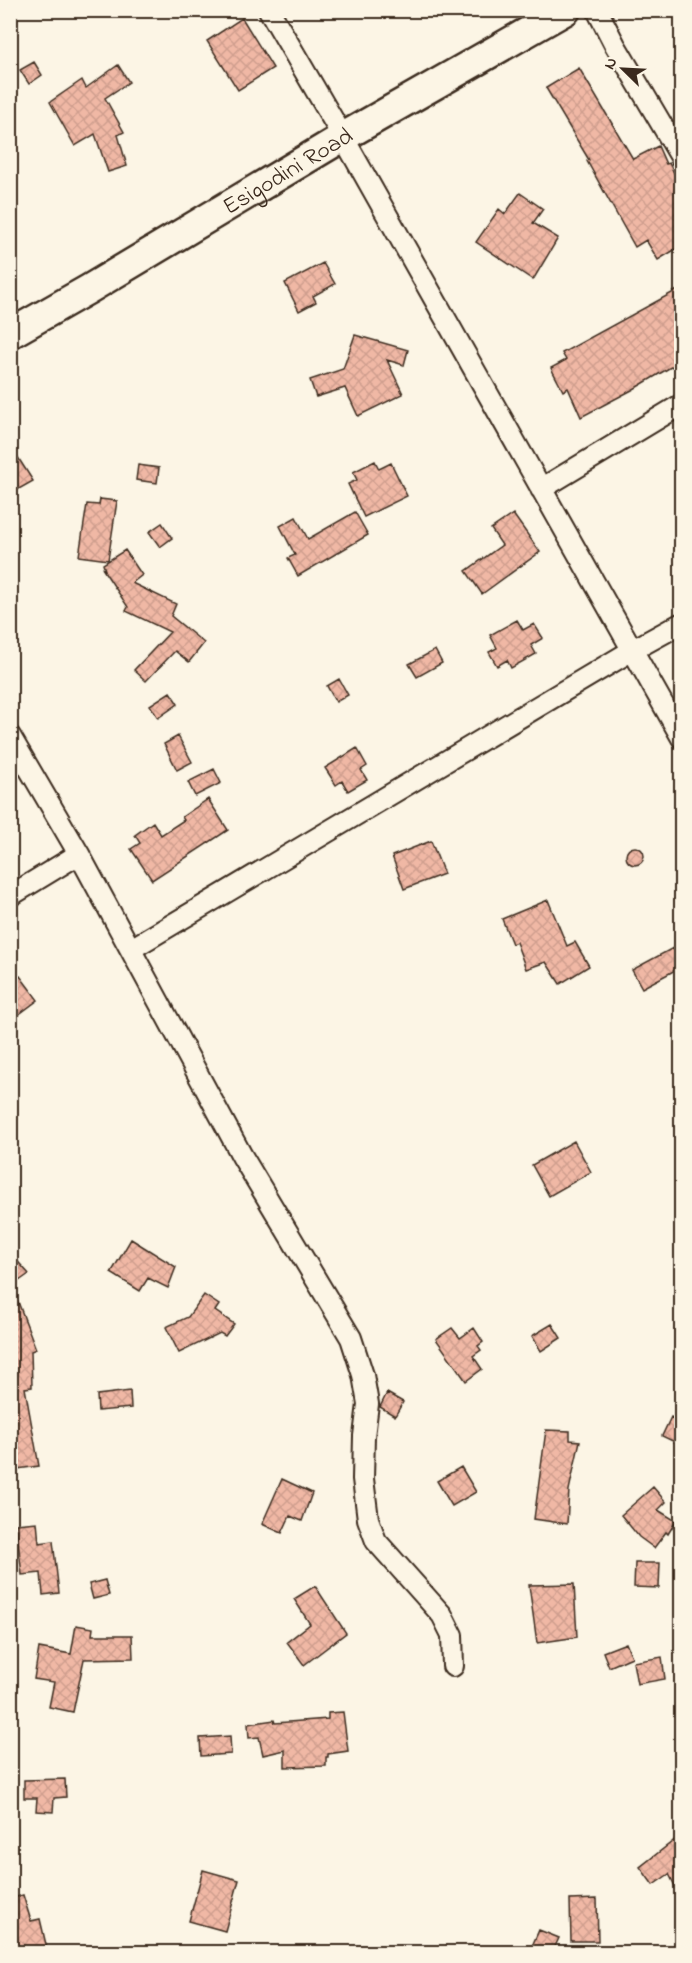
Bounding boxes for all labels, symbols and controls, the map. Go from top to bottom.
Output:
north arrow [593,39,653,99]
text: N [598,54,624,74]
street label: Esigodini Road [217,120,361,225]

